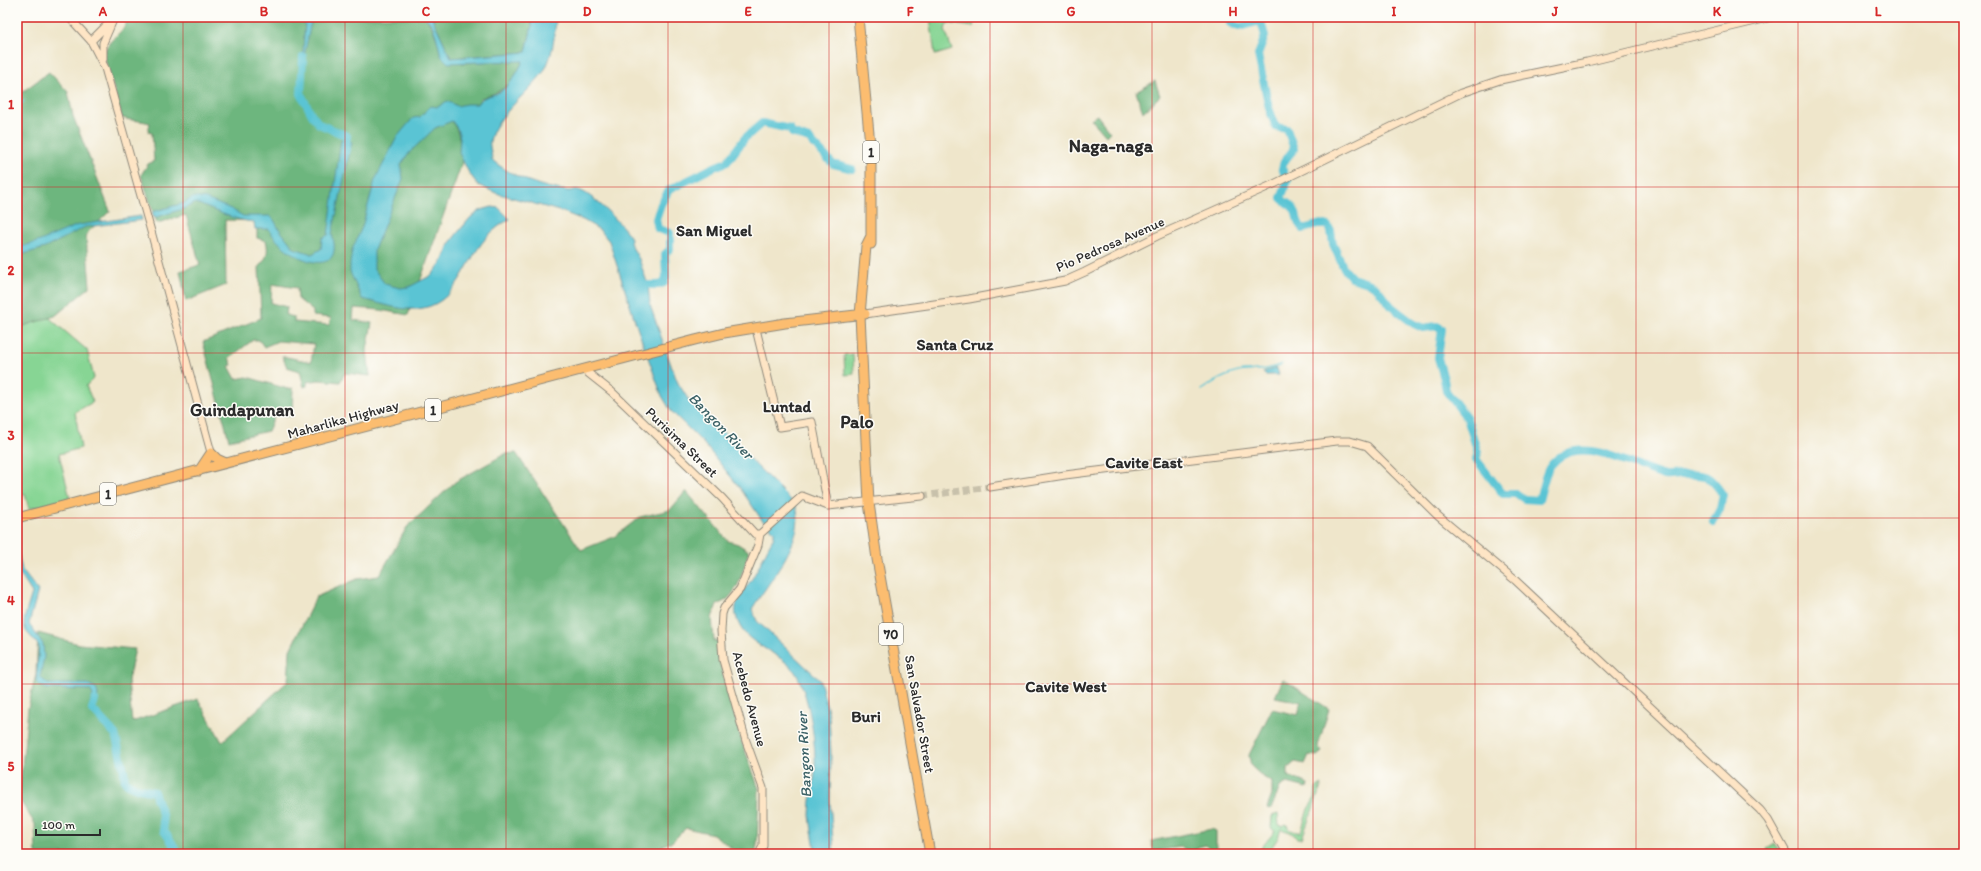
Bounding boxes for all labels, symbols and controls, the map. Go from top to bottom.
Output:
text: A [98,4,108,19]
text: B [260,4,269,19]
text: C [422,4,431,19]
text: D [583,4,592,19]
text: E [744,4,752,19]
text: F [907,4,914,19]
text: G [1067,4,1076,19]
text: H [1229,4,1238,19]
text: I [1392,4,1397,19]
text: J [1551,4,1559,19]
text: K [1713,4,1722,19]
text: L [1875,4,1882,19]
text: 1 [8,97,14,112]
district label: Naga-naga [1069,135,1154,157]
road number: 1 [863,141,879,163]
street label: Pio Pedrosa Avenue [1053,213,1167,276]
district label: San Miguel [676,221,753,241]
text: 2 [8,263,15,278]
district label: Santa Cruz [917,335,994,354]
water label: Bangon River [685,389,759,465]
street label: Maharlika Highway [286,396,401,442]
district label: Luntad [763,397,811,416]
district label: Guindapunan [190,399,295,421]
road number: 1 [425,399,441,421]
street label: Purisima Street [642,404,721,481]
district label: Palo [840,411,874,433]
text: 3 [7,428,15,443]
district label: Cavite East [1105,453,1183,472]
road number: 1 [100,483,116,505]
text: 4 [7,593,15,608]
road number: 70 [879,623,903,645]
street label: Acebedo Avenue [729,650,770,749]
street label: San Salvador Street [901,654,938,774]
district label: Cavite West [1025,677,1107,696]
district label: Buri [851,707,881,726]
water label: Bangon River [793,709,815,798]
text: 5 [8,759,15,774]
scale bar [36,811,100,837]
text: 100 m [42,818,75,832]

